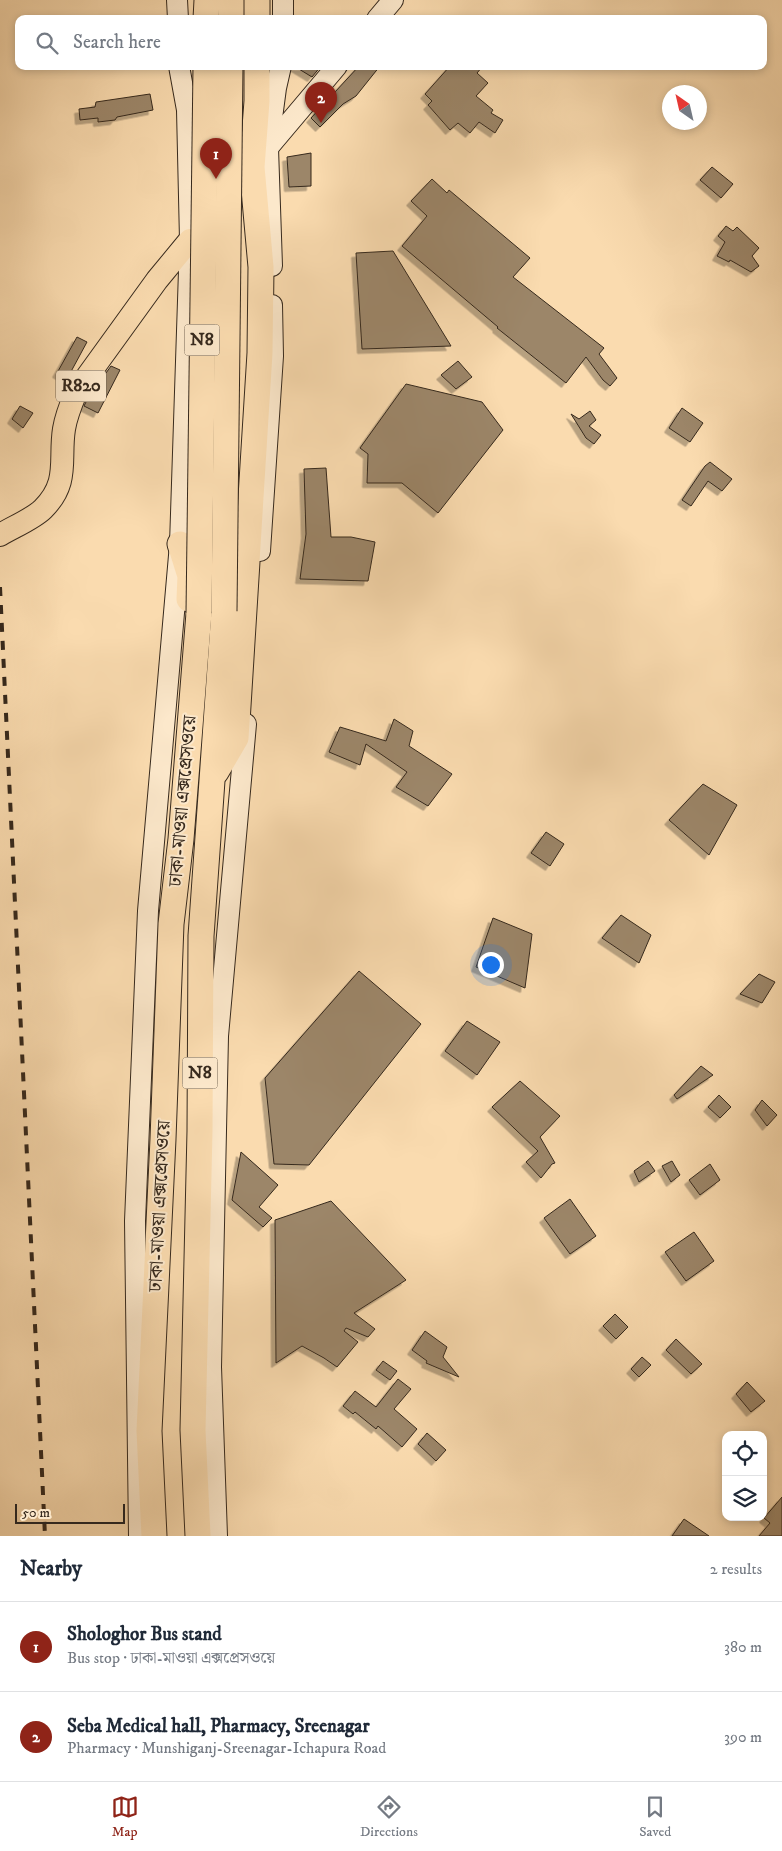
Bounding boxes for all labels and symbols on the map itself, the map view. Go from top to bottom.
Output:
pin: 2 [305,82,337,123]
north arrow [662,85,707,130]
pin: 1 [200,138,232,179]
road number: N8 [184,324,220,356]
road number: R820 [56,371,106,402]
street label: ঢাকা-মাওয়া এক্সপ্রেসওয়ে [164,714,202,888]
your location [478,952,504,978]
road number: N8 [182,1058,218,1088]
street label: ঢাকা-মাওয়া এক্সপ্রেসওয়ে [144,1119,176,1293]
scale bar [15,1501,125,1524]

